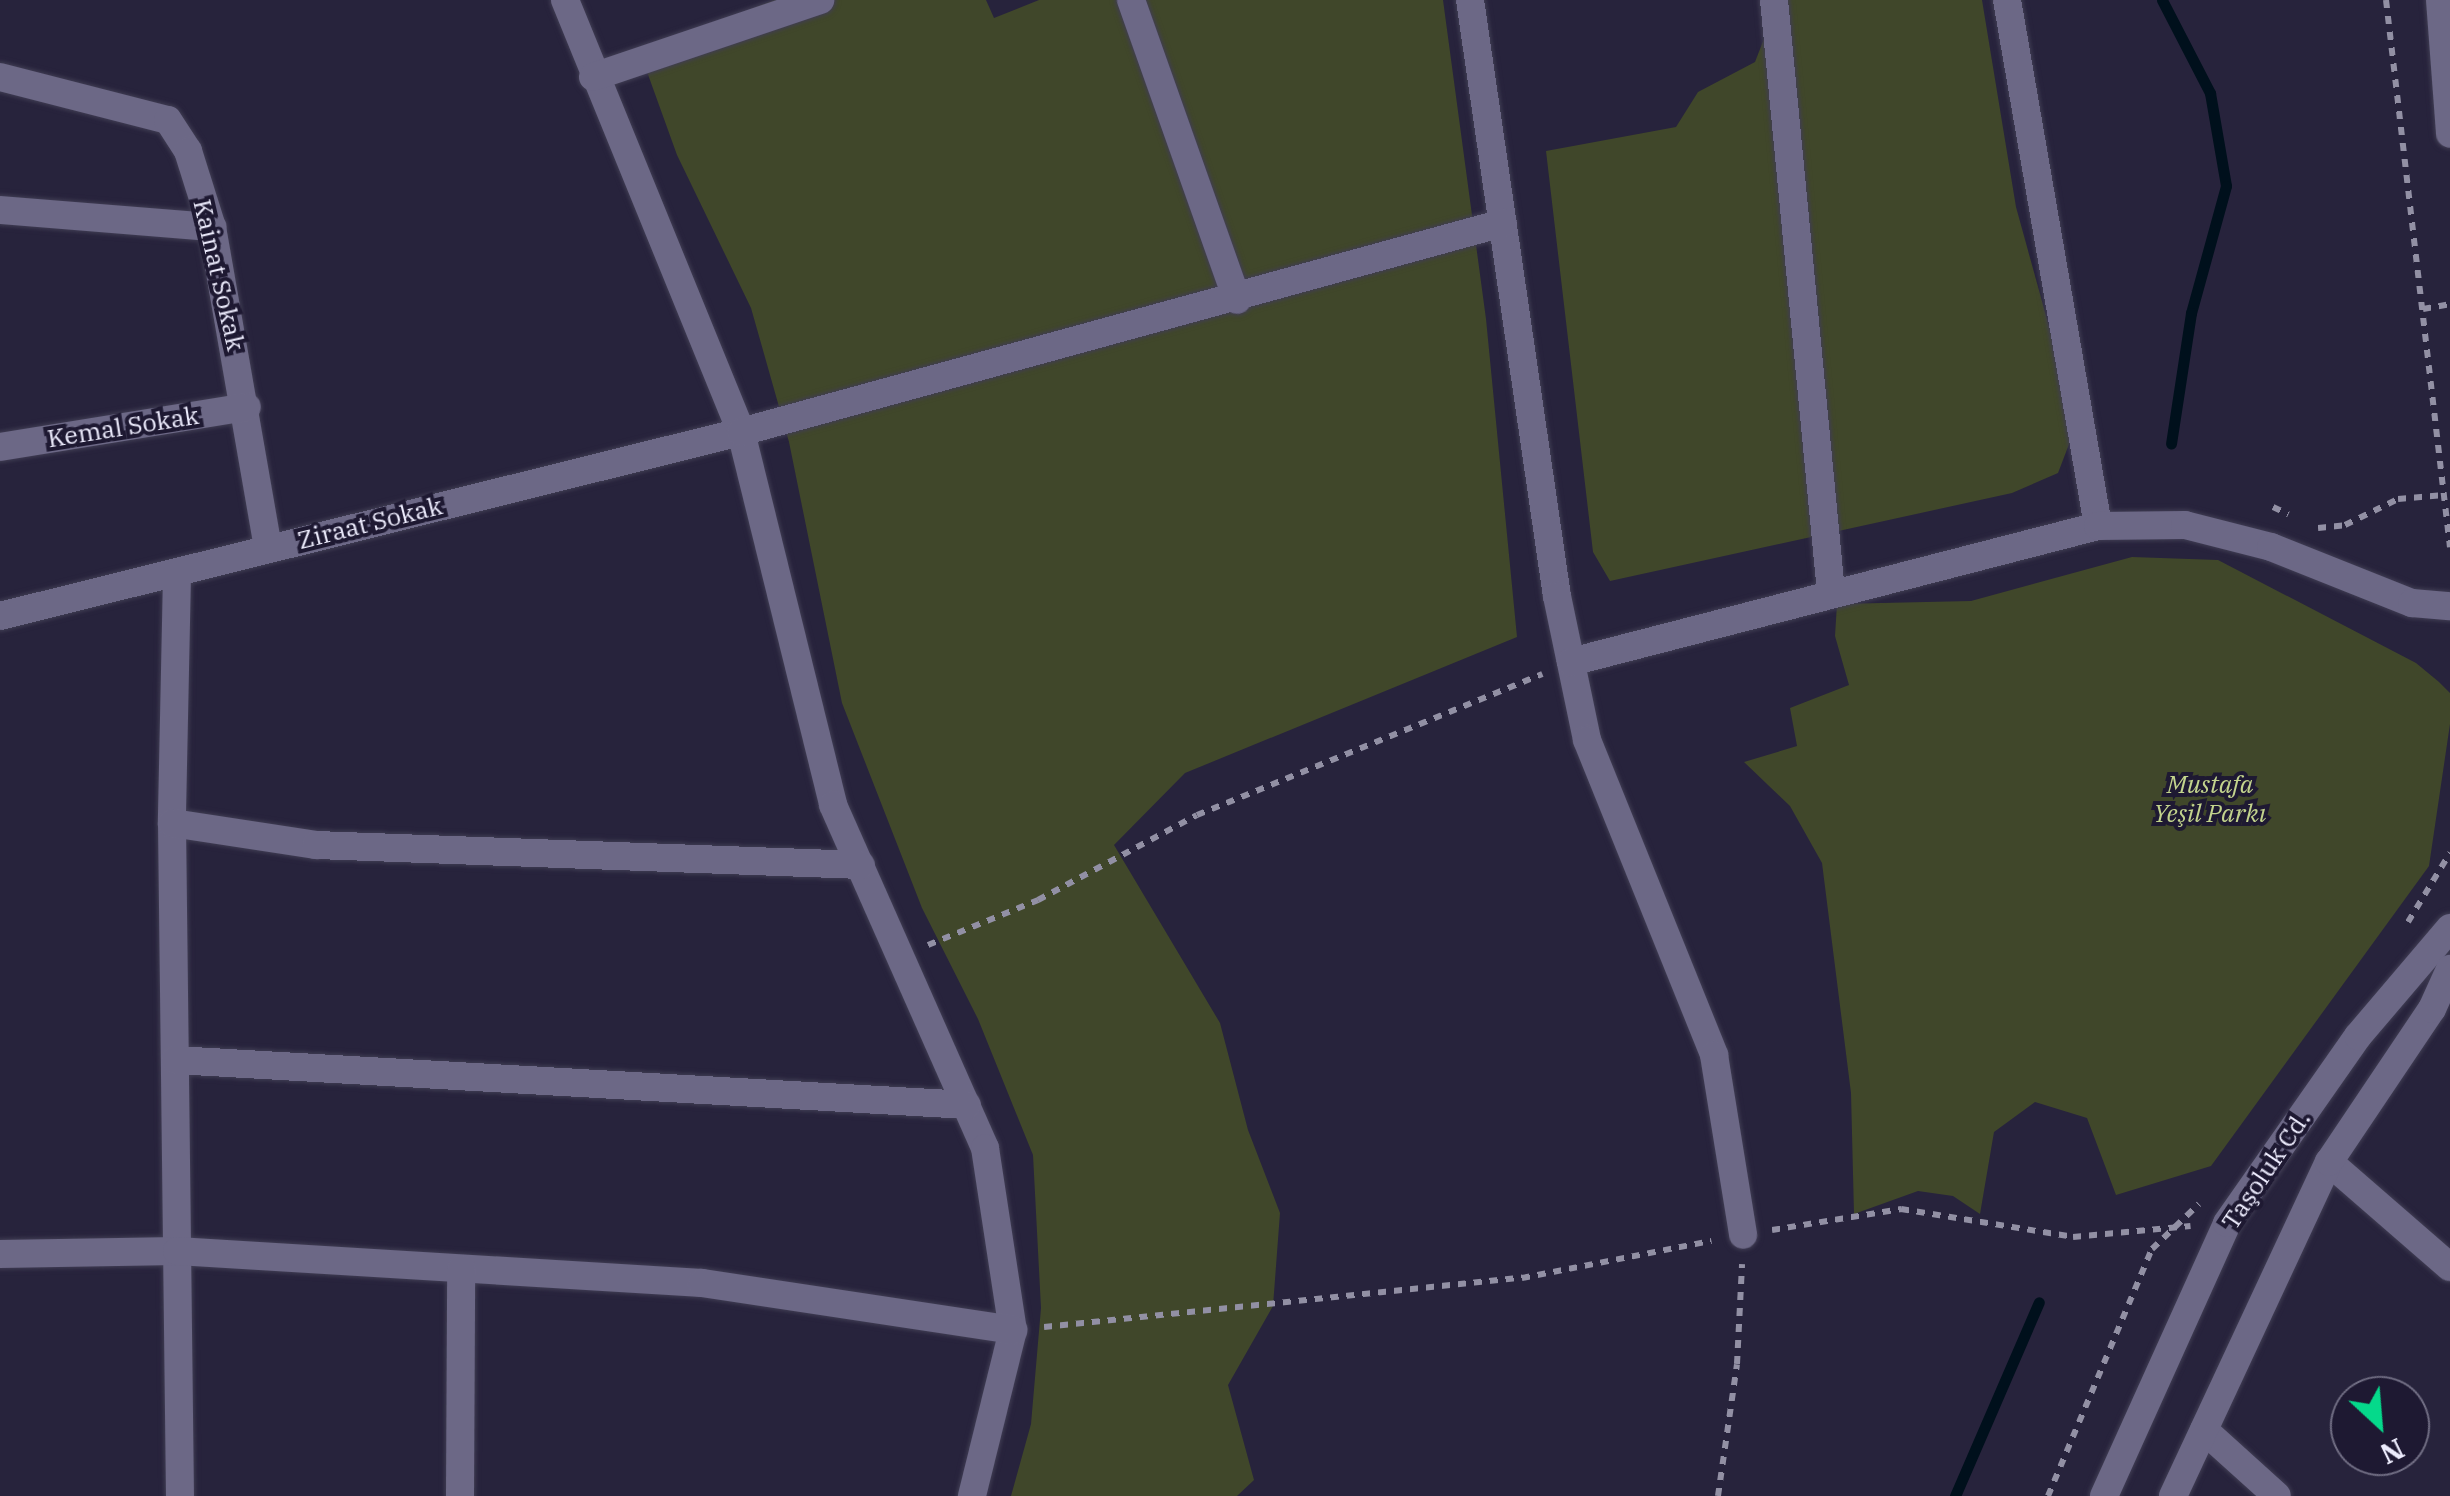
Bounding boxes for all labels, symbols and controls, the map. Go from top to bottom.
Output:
street label: Kainat Sokak [187,196,251,354]
street label: Kemal Sokak [45,400,201,454]
street label: Ziraat Sokak [294,491,446,555]
park label: Mustafa Yeşil Parkı [2154,770,2266,829]
street label: Taşoluk Cd. [2215,1105,2317,1235]
north arrow [2330,1376,2430,1476]
text: N [2374,1430,2411,1473]

